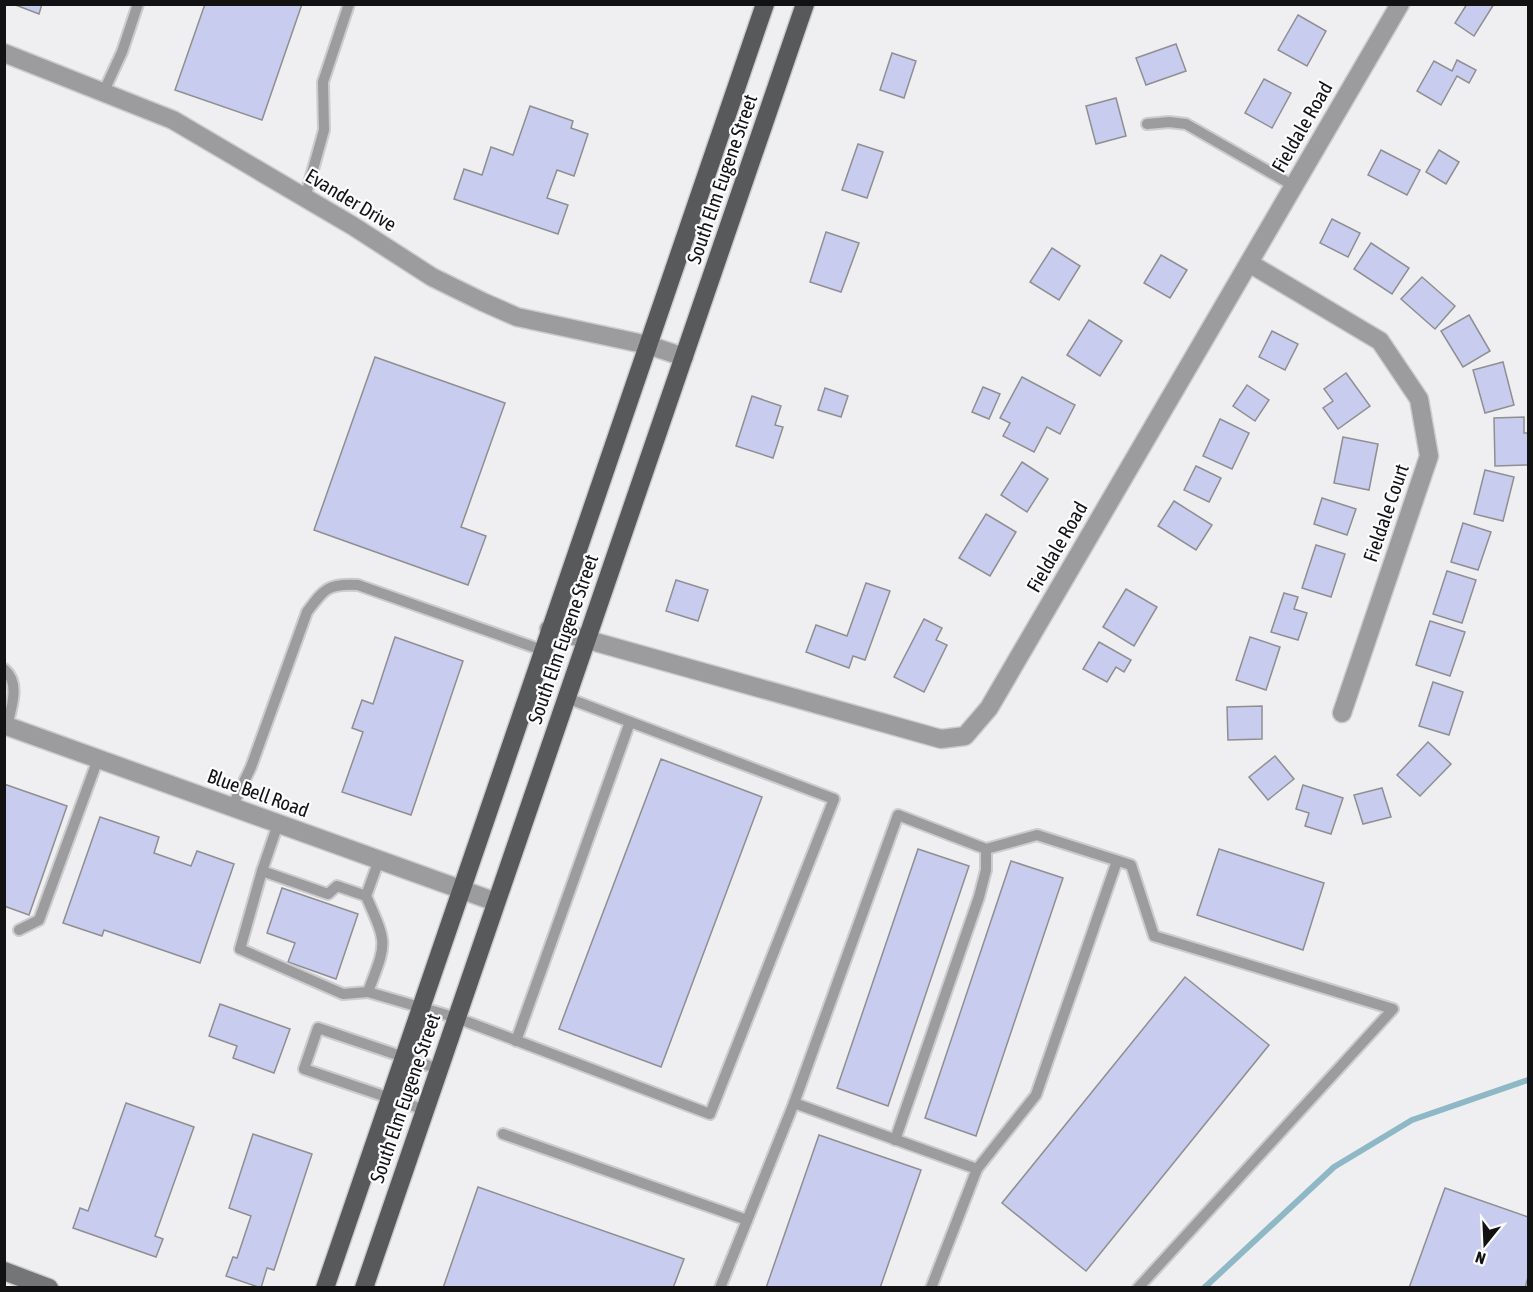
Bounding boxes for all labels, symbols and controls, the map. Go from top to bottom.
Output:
street label: Fieldale Road [1266,77,1337,176]
street label: South Elm Eugene Street [682,91,761,266]
street label: Evander Drive [302,164,401,236]
street label: Fieldale Court [1358,461,1413,565]
street label: Fieldale Road [1021,497,1092,596]
street label: South Elm Eugene Street [523,551,602,726]
street label: Blue Bell Road [204,764,312,822]
street label: South Elm Eugene Street [365,1010,444,1185]
north arrow [1455,1214,1515,1274]
text: N [1473,1248,1488,1268]

